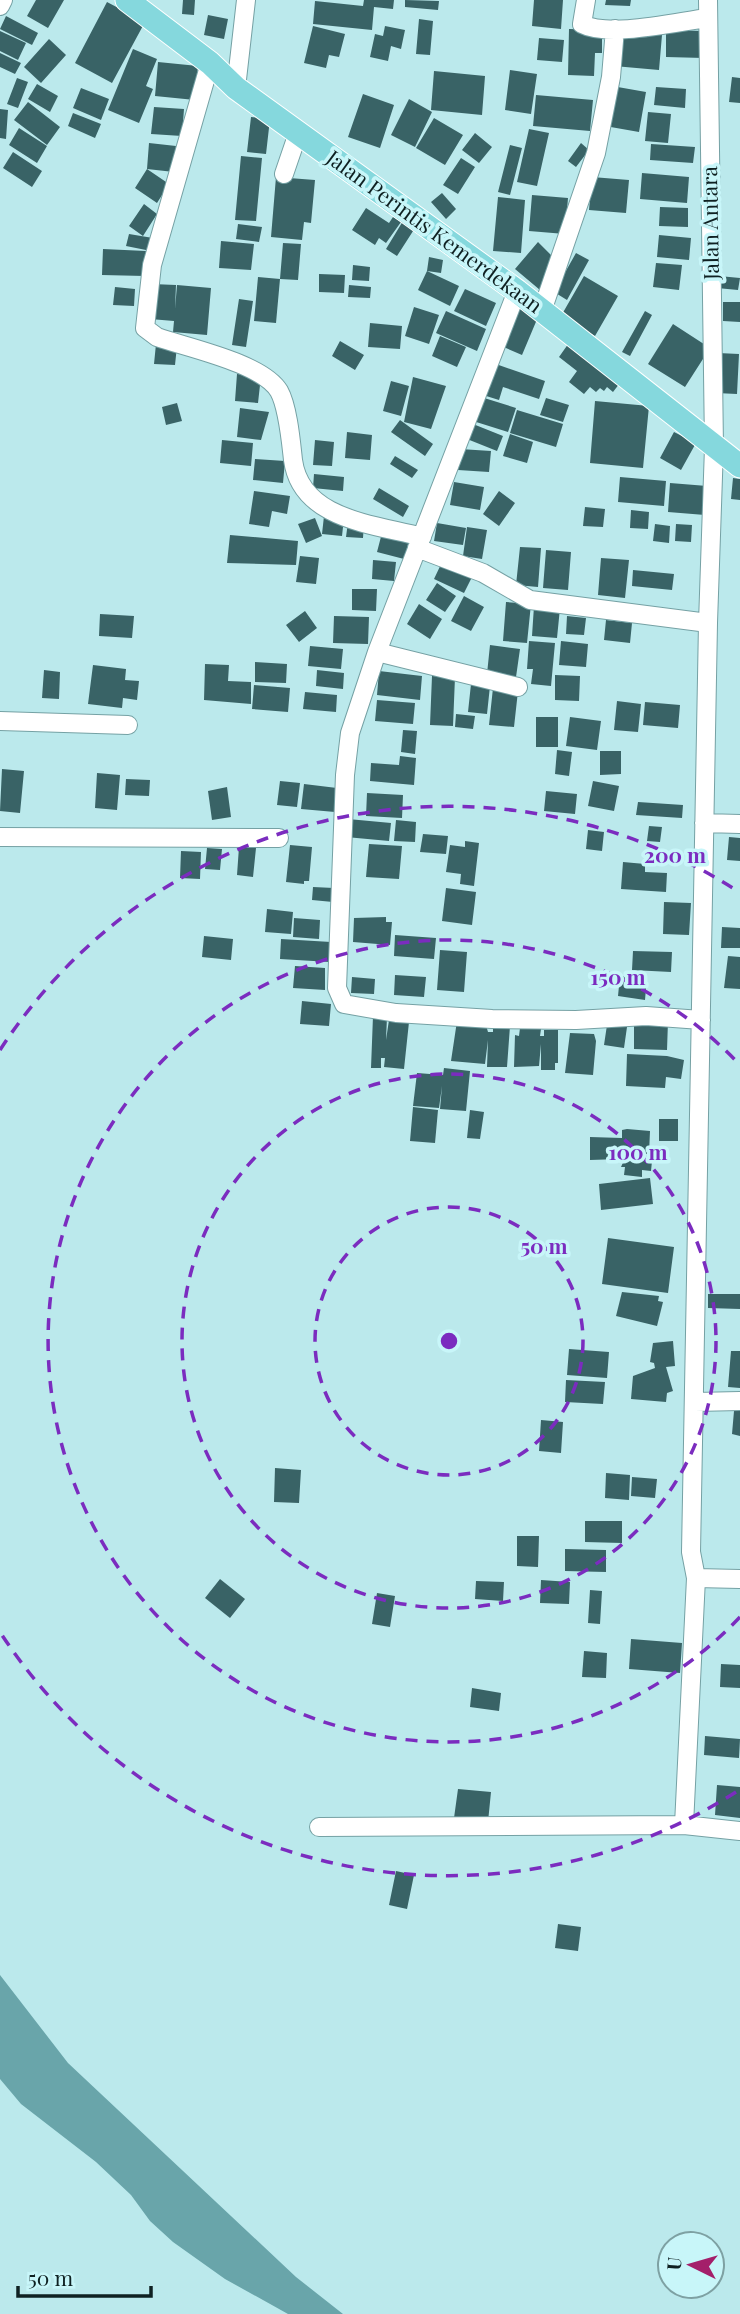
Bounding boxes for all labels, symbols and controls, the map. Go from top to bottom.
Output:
street label: Jalan Perintis Kemerdekaan [321,142,549,318]
street label: Jalan Antara [694,165,724,281]
text: 200 m [644,840,706,868]
text: 150 m [591,962,645,990]
text: 100 m [608,1137,668,1165]
text: 50 m [520,1231,568,1259]
centre of rings [437,1329,461,1353]
north arrow [656,2230,726,2300]
scale bar [18,2254,150,2298]
text: U [660,2256,687,2271]
text: 50 m [28,2263,74,2291]

